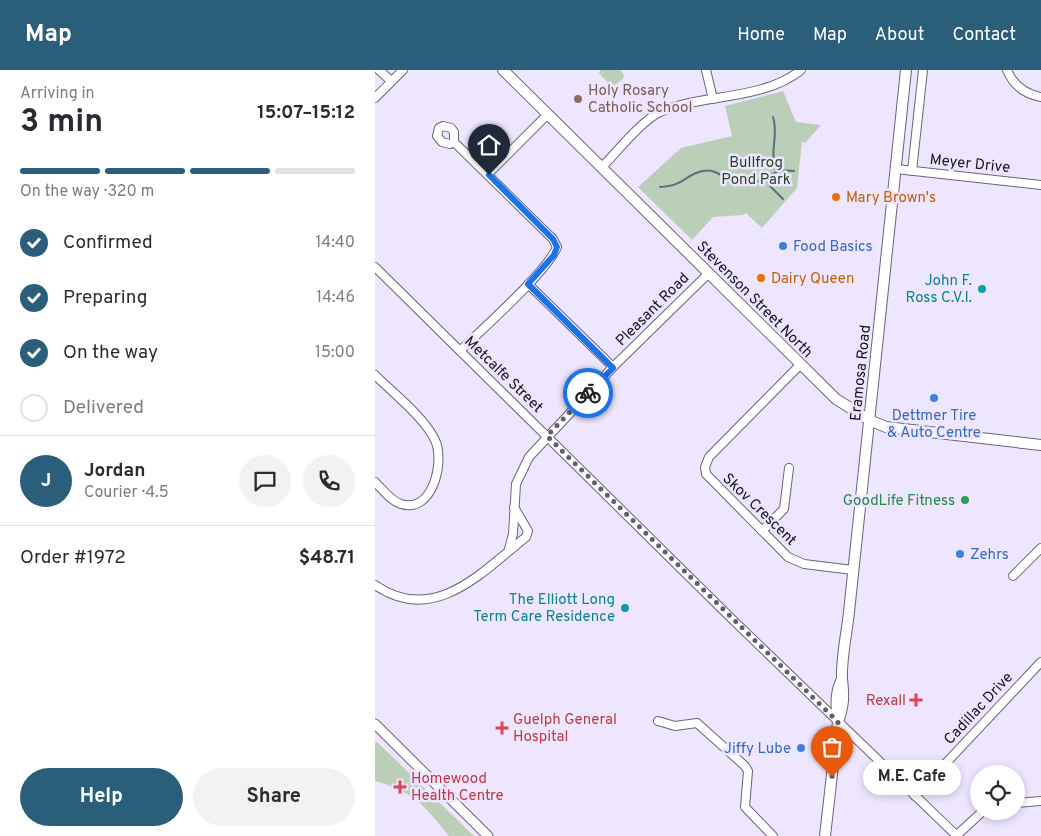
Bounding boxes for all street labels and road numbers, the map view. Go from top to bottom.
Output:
street label: Meyer Drive [929,151,1011,178]
street label: Stevenson Street North [692,238,816,362]
street label: Pleasant Road [612,269,694,351]
street label: Eramosa Road [847,324,876,422]
street label: Metcalfe Street [460,333,546,417]
street label: Skov Crescent [718,470,800,550]
street label: Cadillac Drive [941,669,1018,749]

